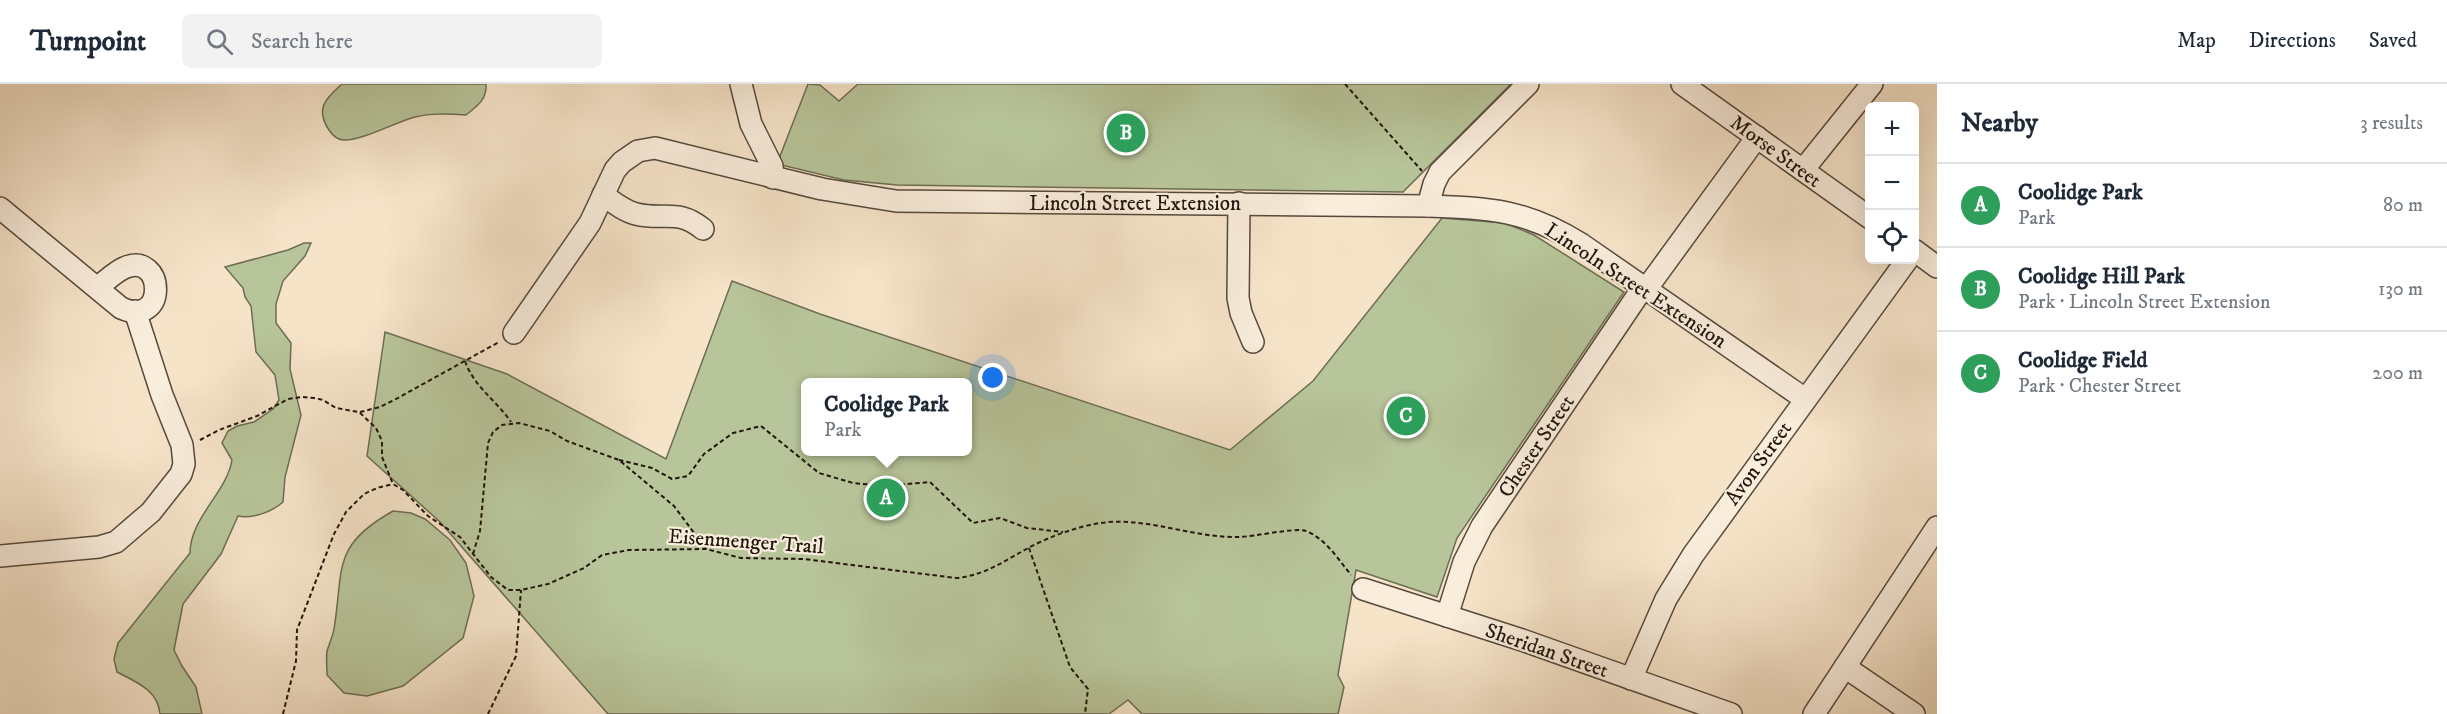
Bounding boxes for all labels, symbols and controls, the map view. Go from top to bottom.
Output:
search box [182,14,602,68]
text: Turnpoint [30,24,146,59]
icon: search [203,25,236,58]
text: Search here [251,28,353,55]
text: Map [2177,28,2216,54]
text: Directions [2249,28,2336,54]
text: Saved [2369,28,2417,54]
map controls [1865,102,1919,264]
button: + [1865,102,1919,156]
text: Nearby [1961,107,2038,140]
pin: B [1106,110,1146,156]
street label: Morse Street [1725,110,1826,194]
text: 3 results [2360,111,2423,136]
button: − [1865,156,1919,210]
text: Coolidge Park [2018,179,2143,206]
street label: Lincoln Street Extension [1029,191,1241,217]
text: A [1974,193,1987,218]
text: 80 m [2383,193,2423,218]
text: Park [2018,206,2055,231]
button: locate [1865,210,1919,264]
street label: Lincoln Street Extension [1540,217,1731,354]
text: Coolidge Hill Park [2018,263,2185,290]
text: B [1974,277,1987,302]
text: 130 m [2378,277,2423,302]
text: Park · Lincoln Street Extension [2018,290,2270,315]
text: Coolidge Field [2018,347,2148,374]
text: C [1974,361,1987,386]
text: 200 m [2372,361,2423,386]
your location [978,363,1007,392]
text: Park · Chester Street [2018,374,2181,399]
popup [801,378,972,456]
street label: Chester Street [1493,390,1581,503]
text: Coolidge Park [824,391,949,418]
pin: C [1386,394,1426,438]
street label: Avon Street [1720,416,1798,511]
text: Park [824,418,861,443]
pin: A [866,476,906,520]
street label: Eisenmenger Trail [667,524,825,560]
street label: Sheridan Street [1482,618,1612,684]

